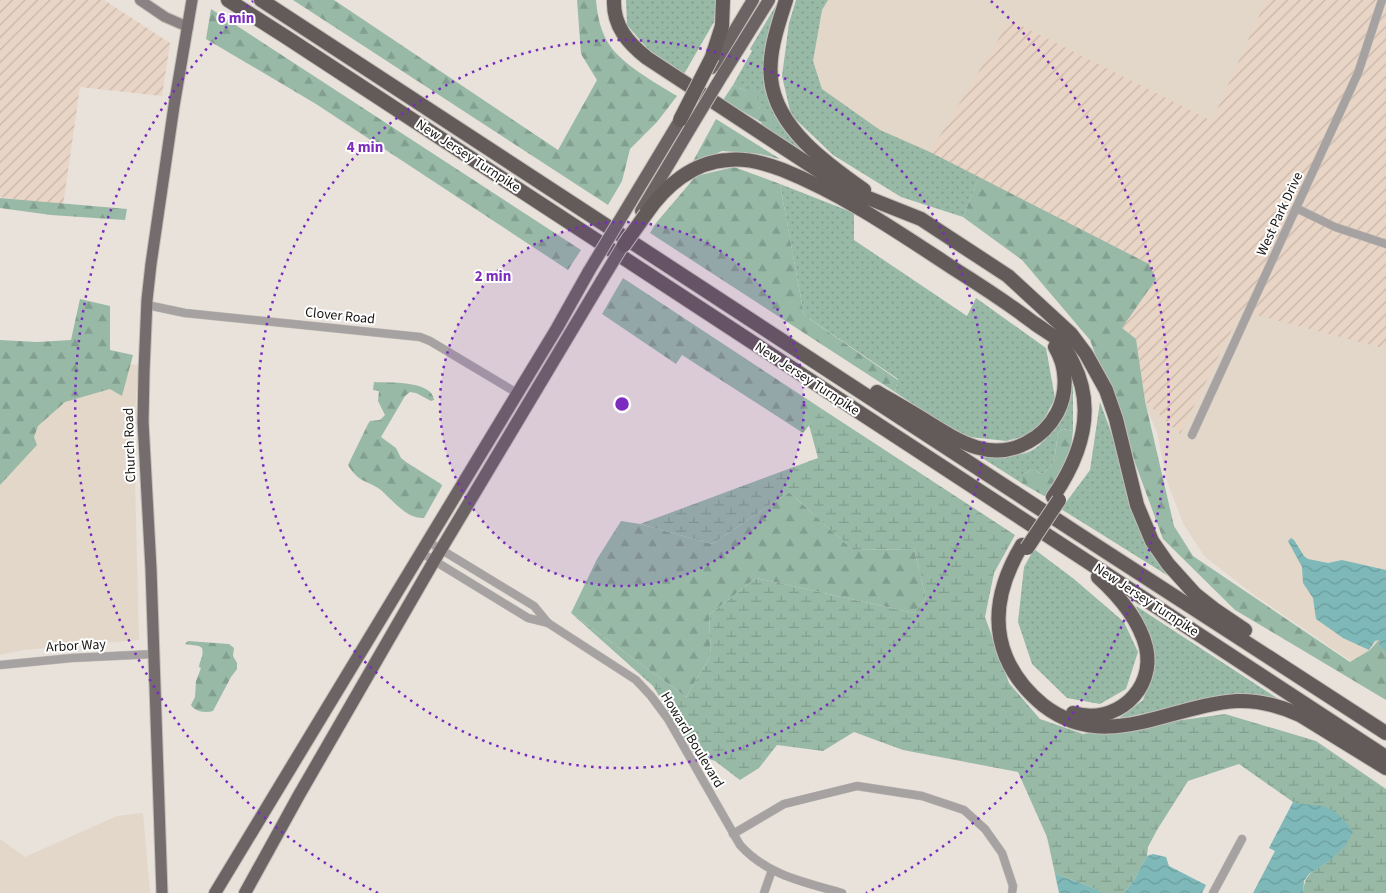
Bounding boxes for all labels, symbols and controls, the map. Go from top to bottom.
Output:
text: 6 min [218,8,254,29]
street label: New Jersey Turnpike [412,115,524,197]
text: 4 min [347,137,383,158]
street label: West Park Drive [1252,169,1308,259]
text: 2 min [475,266,511,287]
street label: Clover Road [304,302,376,330]
street label: New Jersey Turnpike [751,338,863,420]
centre of rings [613,395,631,413]
street label: Church Road [119,407,141,483]
street label: New Jersey Turnpike [1090,559,1202,641]
street label: Arbor Way [46,634,107,658]
street label: Howard Boulevard [655,688,729,792]

